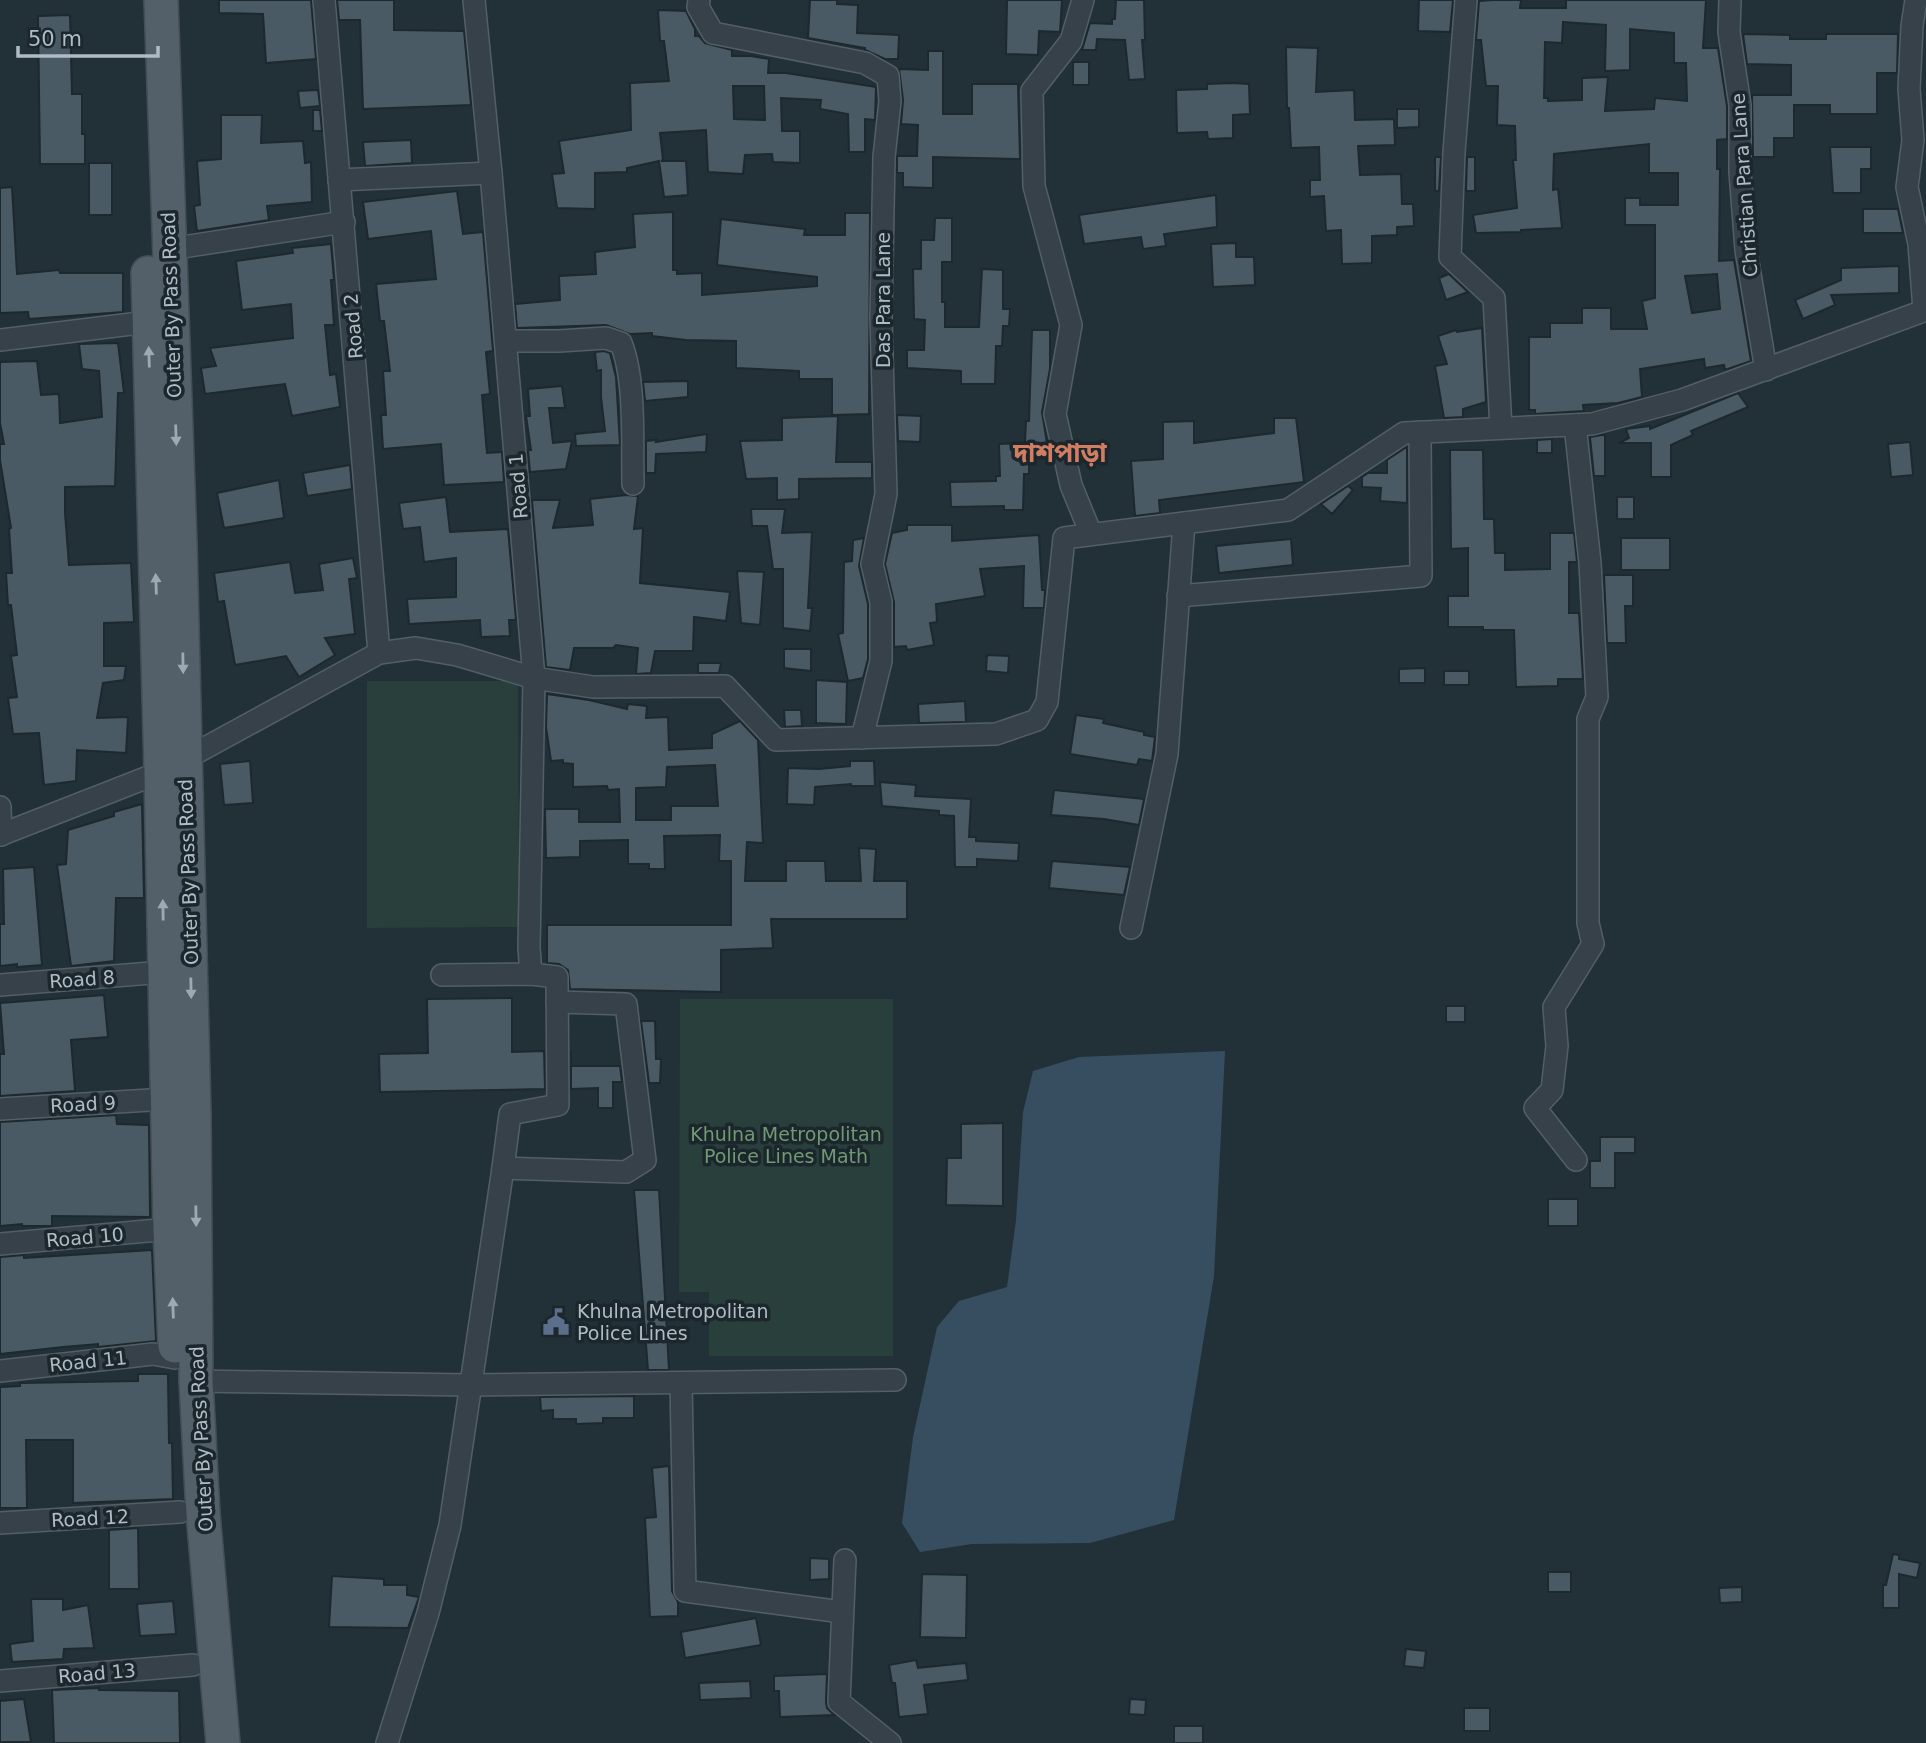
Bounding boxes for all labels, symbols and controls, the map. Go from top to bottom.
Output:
scale bar [18,14,158,58]
text: 50 m [28,27,82,51]
street label: Christian Para Lane [1727,92,1761,278]
street label: Outer By Pass Road [157,212,185,398]
street label: Das Para Lane [872,232,894,368]
street label: Road 2 [339,292,367,360]
one-way arrow [143,345,154,367]
one-way arrow [170,425,181,447]
district label: দাশপাড়া [1012,438,1107,468]
street label: Road 1 [504,452,532,520]
one-way arrow [150,573,161,595]
one-way arrow [177,652,188,674]
street label: Outer By Pass Road [174,779,202,965]
one-way arrow [157,898,169,920]
street label: Road 8 [48,966,116,992]
one-way arrow [186,977,197,999]
street label: Road 9 [50,1091,116,1117]
park label: Khulna Metropolitan Police Lines Math [690,1123,882,1167]
one-way arrow [190,1205,201,1227]
street label: Road 10 [45,1223,125,1251]
one-way arrow [168,1297,179,1319]
place label: Khulna Metropolitan Police Lines [577,1300,768,1344]
public building icon: Khulna Metropolitan Police Lines [541,1307,571,1337]
street label: Road 11 [48,1346,128,1376]
street label: Outer By Pass Road [185,1346,217,1532]
street label: Road 12 [51,1505,129,1531]
street label: Road 13 [57,1659,137,1687]

